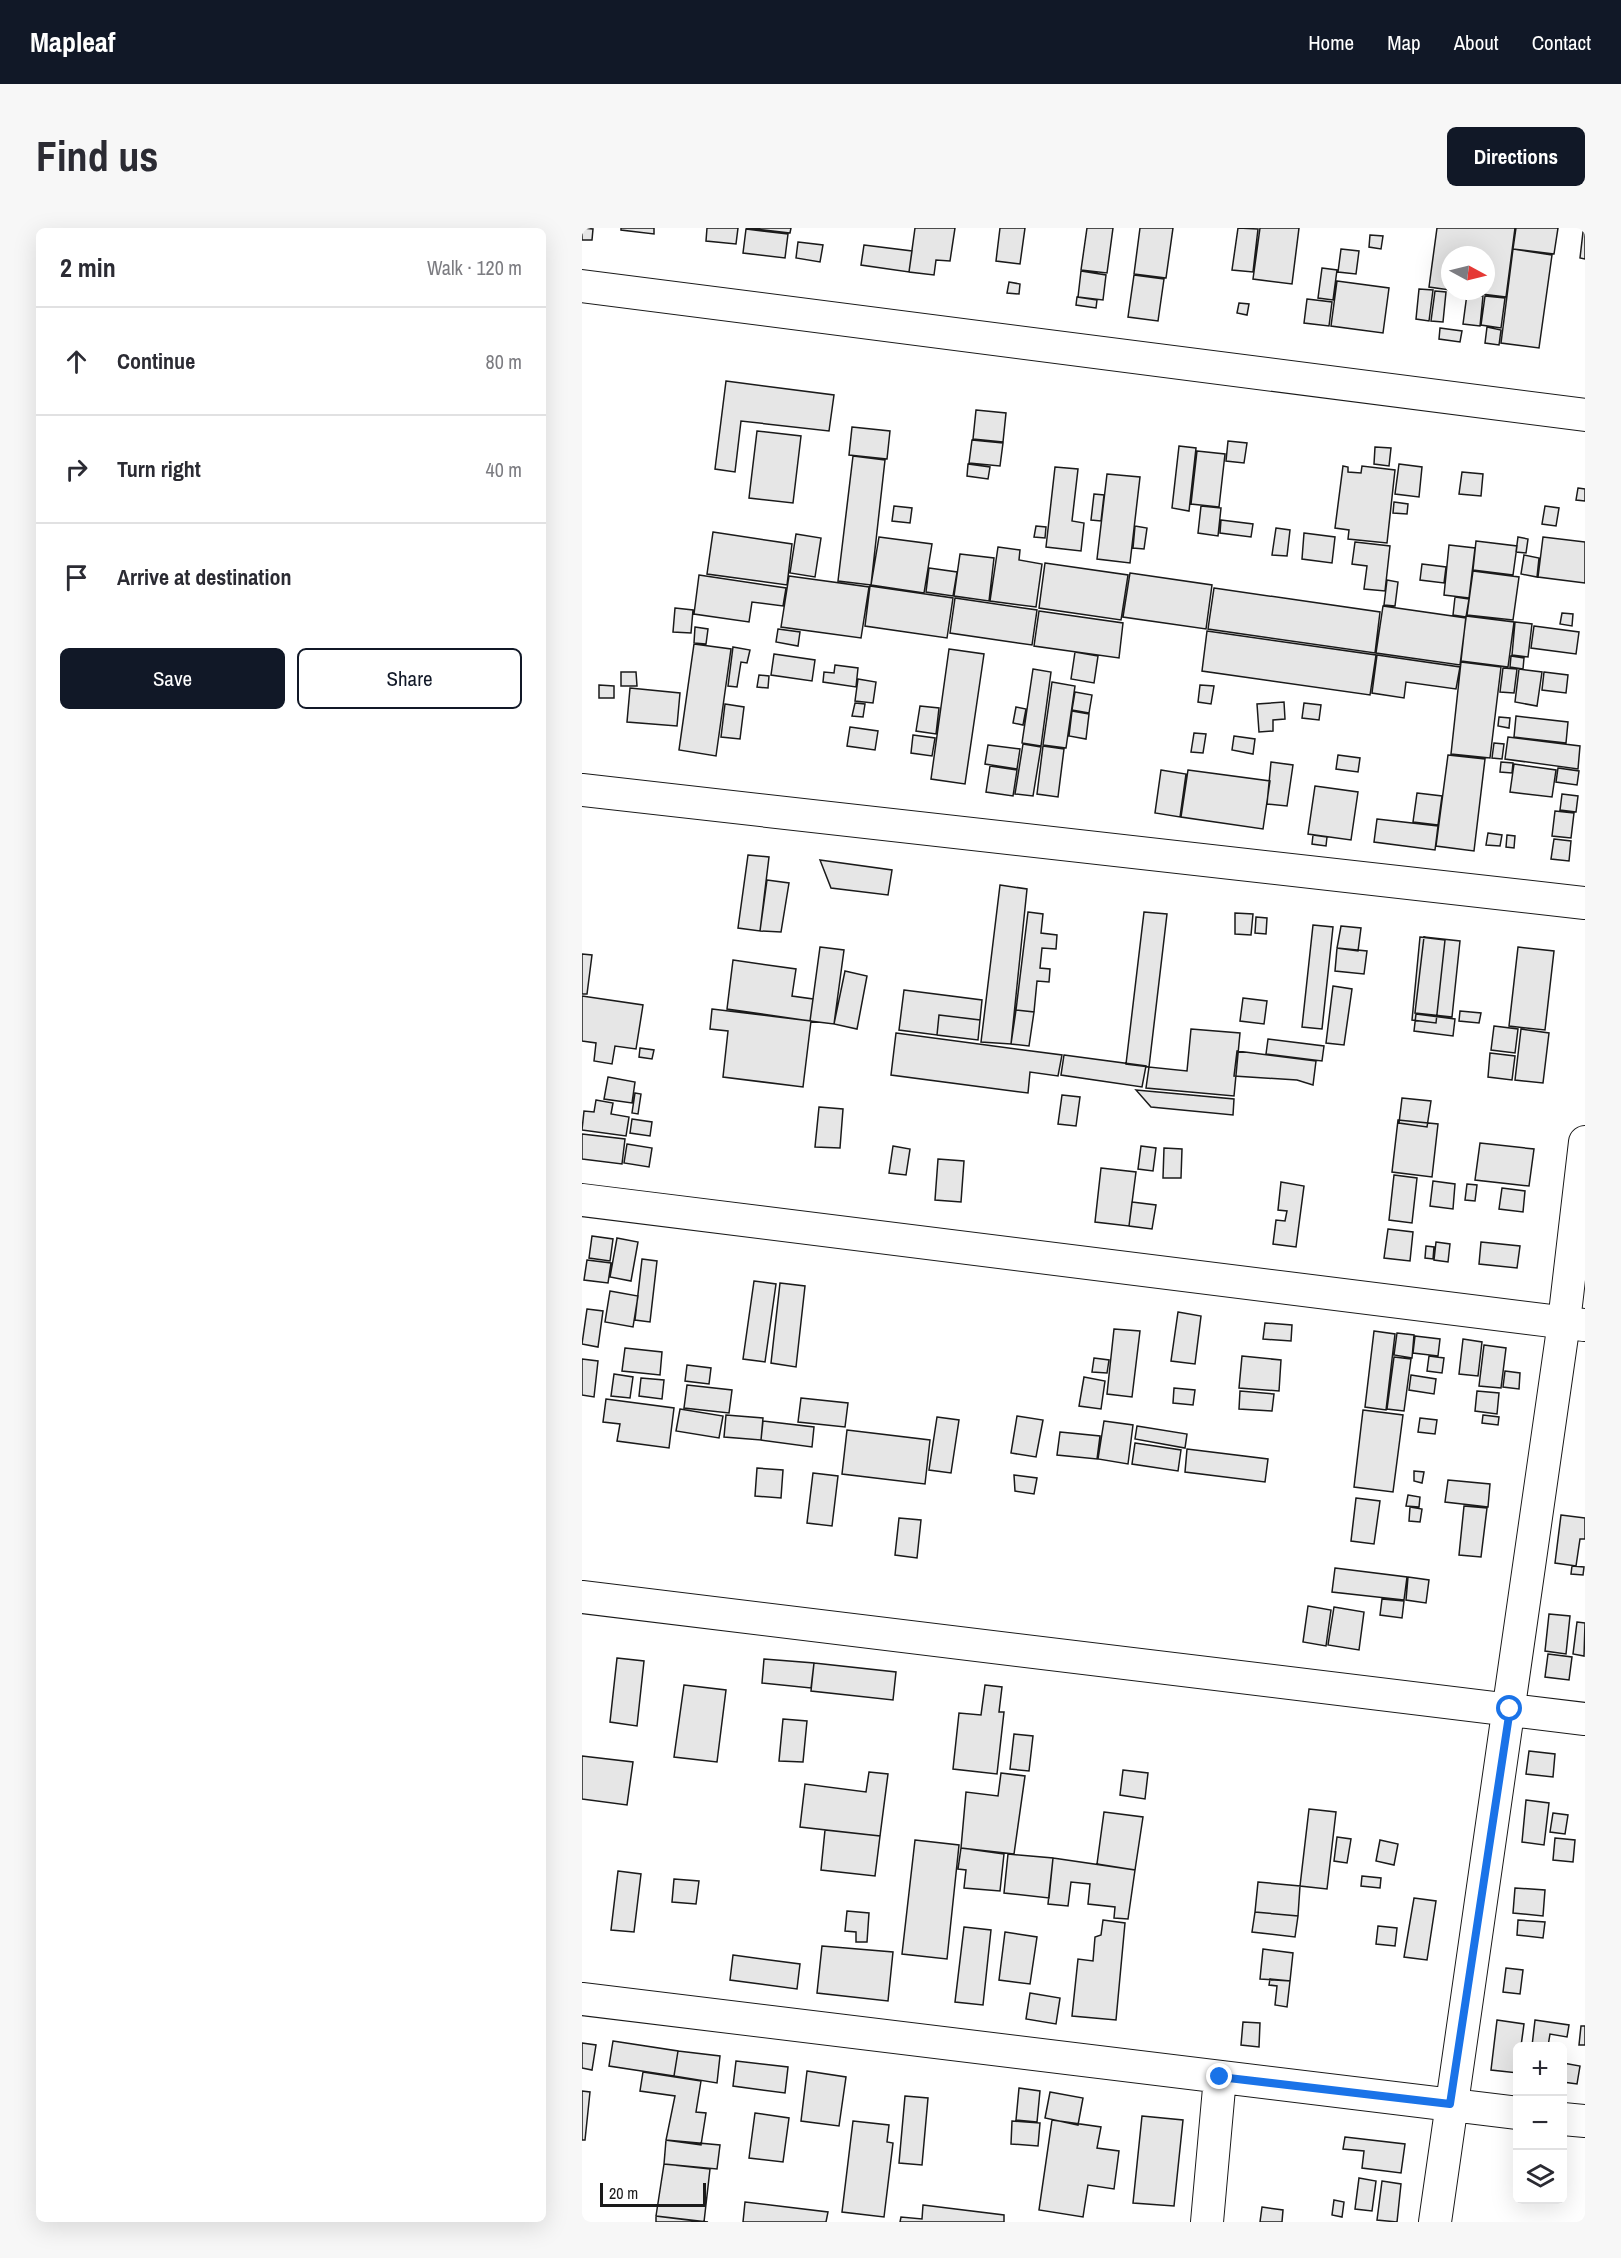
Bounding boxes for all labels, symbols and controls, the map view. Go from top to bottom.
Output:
text: Mapleaf [30,23,115,61]
text: Home [1308,28,1354,57]
text: Map [1387,28,1421,57]
text: About [1454,28,1499,57]
text: Contact [1532,28,1591,57]
button: Directions [1447,127,1585,186]
text: Find us [36,128,158,184]
north arrow [1441,246,1495,300]
text: 2 min [60,250,116,285]
text: Walk · 120 m [427,254,522,281]
icon: ahead [60,345,93,378]
text: Continue [117,346,195,376]
text: 80 m [486,348,522,375]
icon: right [60,453,93,486]
text: Turn right [117,454,201,484]
text: 40 m [486,456,522,483]
icon: arrive [60,561,93,594]
text: Arrive at destination [117,562,291,592]
button: Save [60,648,285,709]
button: Share [297,648,522,709]
route start [1496,1695,1522,1721]
map controls [1513,2042,1567,2204]
button: + [1513,2042,1567,2096]
route end [1206,2063,1232,2089]
button: − [1513,2096,1567,2150]
button: layers [1513,2150,1567,2204]
scale bar [600,2180,706,2208]
text: 20 m [609,2182,638,2204]

